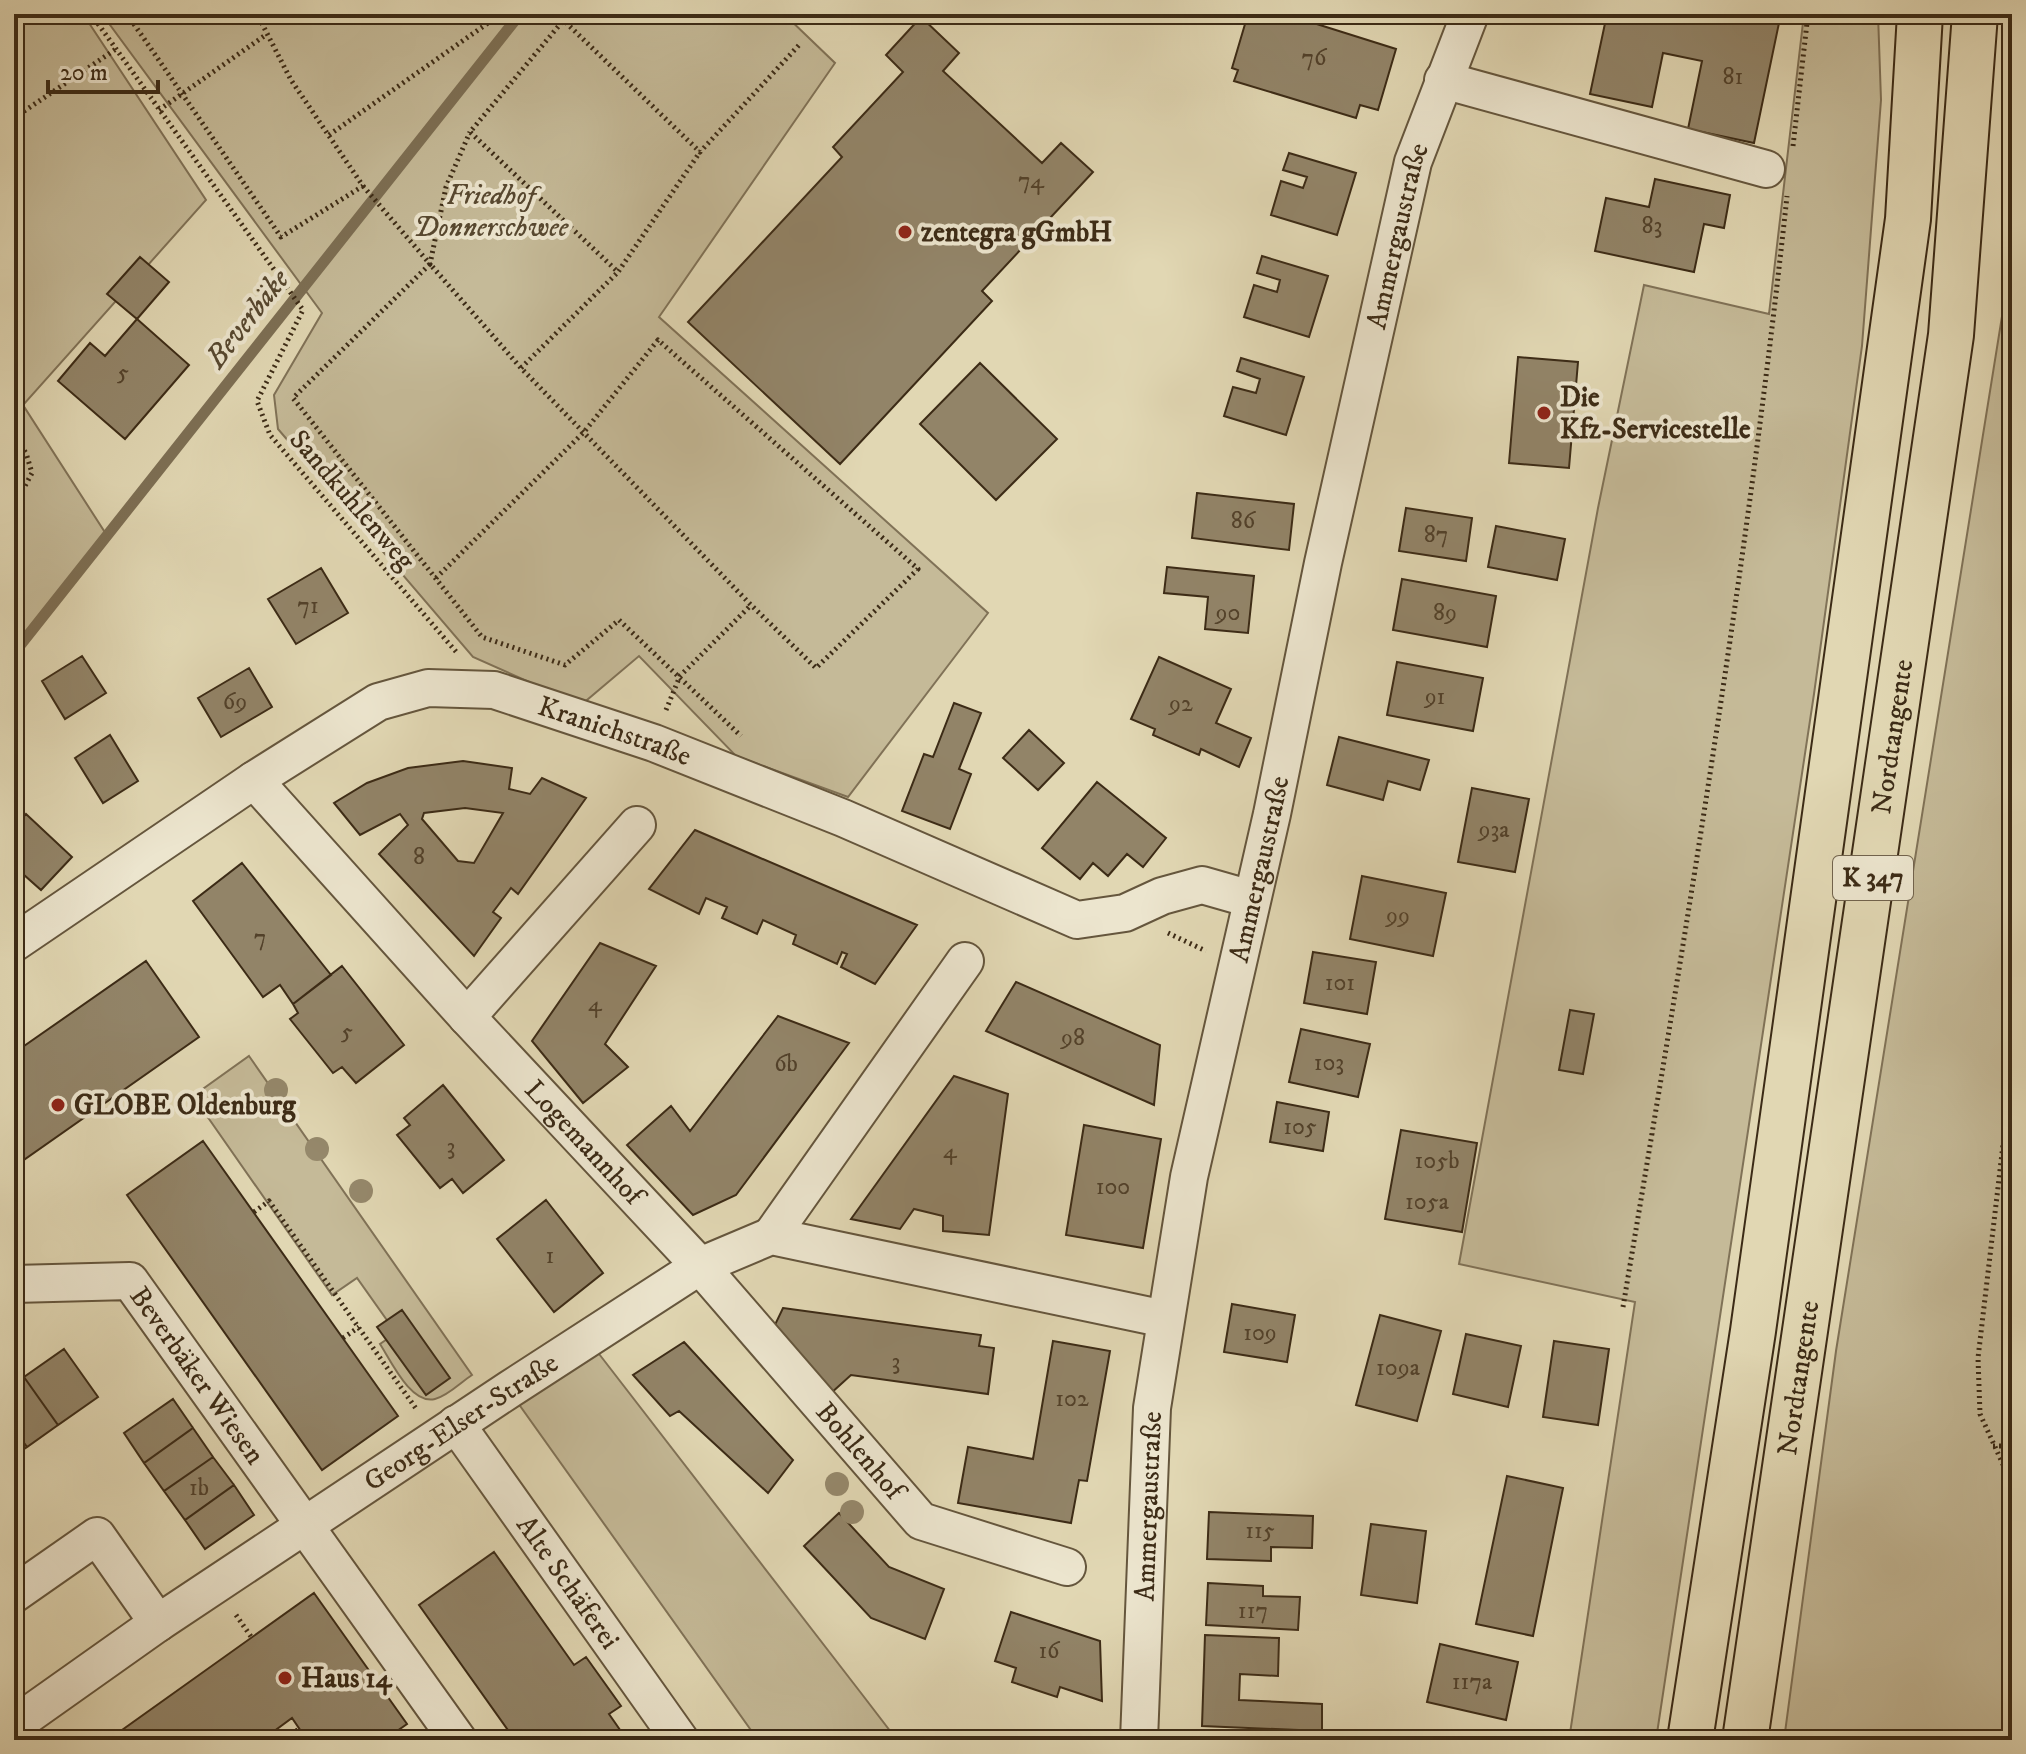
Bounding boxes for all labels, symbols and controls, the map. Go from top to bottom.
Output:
house number: 76 [1301,43,1328,73]
scale bar [48,44,158,94]
text: 20 m [60,58,108,88]
house number: 81 [1723,62,1743,92]
street label: Ammergaustraße [1359,138,1436,332]
house number: 74 [1018,166,1045,196]
park label: Friedhof Donnerschwee [414,178,570,245]
house number: 83 [1642,211,1662,241]
place label: zentegra gGmbH [921,215,1112,250]
marker: zentegra gGmbH [896,223,914,241]
water label: Beverbäke [197,262,298,376]
house number: 5 [117,358,129,388]
place label: Die Kfz-Servicestelle [1560,380,1751,447]
marker: Die Kfz-Servicestelle [1535,404,1553,422]
street label: Sandkuhlenweg [282,423,423,578]
house number: 86 [1231,506,1257,536]
house number: 87 [1424,520,1448,550]
house number: 71 [297,591,319,621]
house number: 90 [1215,598,1240,628]
house number: 89 [1433,598,1457,628]
street label: Nordtangente [1863,657,1921,816]
house number: 91 [1424,682,1445,712]
house number: 69 [223,687,247,717]
street label: Kranichstraße [534,688,697,774]
house number: 92 [1168,689,1193,719]
street label: Ammergaustraße [1221,773,1297,966]
house number: 93a [1477,815,1510,845]
house number: 8 [413,842,425,872]
road number: K 347 [1833,856,1913,900]
house number: 99 [1385,901,1410,931]
house number: 7 [254,923,266,953]
house number: 101 [1325,968,1355,998]
house number: 4 [588,989,603,1019]
house number: 5 [341,1017,353,1047]
house number: 98 [1060,1023,1085,1053]
house number: 103 [1314,1048,1344,1078]
house number: 6b [774,1049,798,1079]
street label: Logemannhof [517,1072,654,1215]
place label: GLOBE Oldenburg [74,1088,297,1123]
marker: GLOBE Oldenburg [49,1096,67,1114]
house number: 105 [1283,1112,1317,1142]
house number: 3 [447,1132,455,1162]
house number: 4 [943,1136,958,1166]
house number: 105b [1415,1146,1459,1176]
house number: 100 [1096,1172,1130,1202]
house number: 105a [1405,1187,1450,1217]
house number: 1 [546,1241,554,1271]
street label: Beverbäker Wiesen [122,1280,273,1471]
street label: Nordtangente [1769,1298,1827,1458]
house number: 109 [1243,1318,1277,1348]
street label: Georg-Elser-Straße [357,1345,565,1499]
house number: 3 [892,1347,900,1377]
house number: 109a [1376,1353,1421,1383]
house number: 102 [1055,1384,1089,1414]
street label: Bohlenhof [808,1395,914,1510]
street label: Ammergaustraße [1127,1411,1169,1602]
house number: 1b [189,1473,209,1503]
street label: Alte Schäferei [509,1509,627,1656]
house number: 115 [1245,1516,1275,1546]
house number: 117 [1238,1596,1268,1626]
house number: 16 [1038,1636,1061,1666]
place label: Haus 14 [301,1661,394,1696]
house number: 117a [1452,1667,1493,1697]
marker: Haus 14 [276,1669,294,1687]

